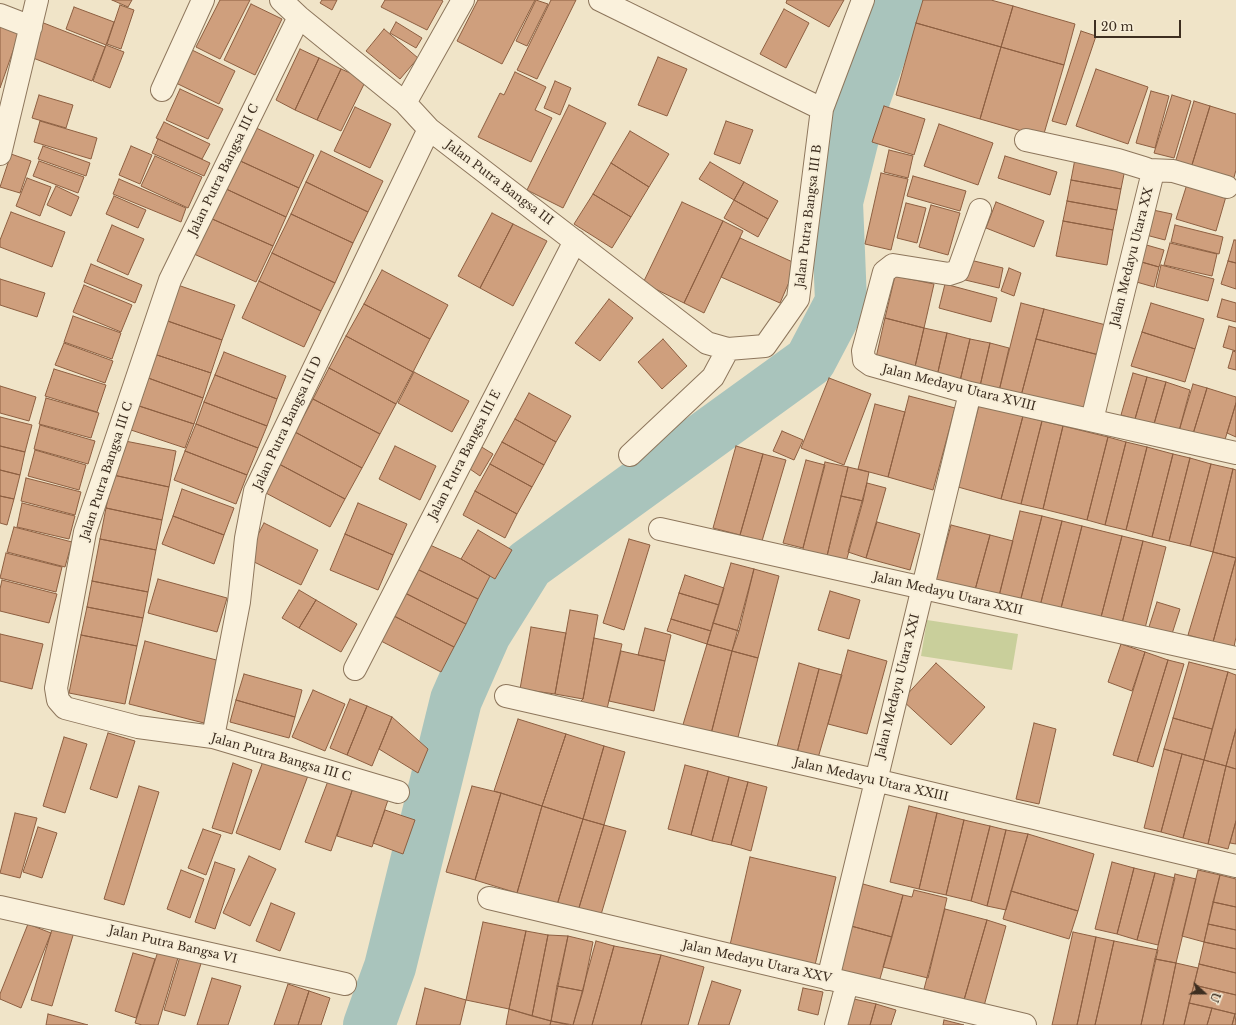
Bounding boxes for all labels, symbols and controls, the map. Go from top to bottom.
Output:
scale bar [1096,12,1183,38]
text: 20 m [1101,19,1133,34]
street label: Jalan Putra Bangsa III C [186,102,262,238]
street label: Jalan Putra Bangsa III [442,138,556,228]
street label: Jalan Putra Bangsa III B [793,144,825,288]
street label: Jalan Medayu Utara XX [1108,186,1156,328]
street label: Jalan Putra Bangsa III D [251,354,325,492]
street label: Jalan Medayu Utara XVIII [881,362,1037,414]
street label: Jalan Putra Bangsa III E [426,388,504,522]
street label: Jalan Putra Bangsa III C [78,400,136,542]
street label: Jalan Medayu Utara XXII [872,570,1024,618]
street label: Jalan Medayu Utara XXI [873,612,923,760]
street label: Jalan Putra Bangsa III C [209,731,353,785]
street label: Jalan Medayu Utara XXIII [792,755,950,805]
street label: Jalan Putra Bangsa VI [108,923,238,967]
street label: Jalan Medayu Utara XXV [681,938,833,986]
north arrow [1184,973,1224,1013]
text: U [1207,990,1223,1004]

